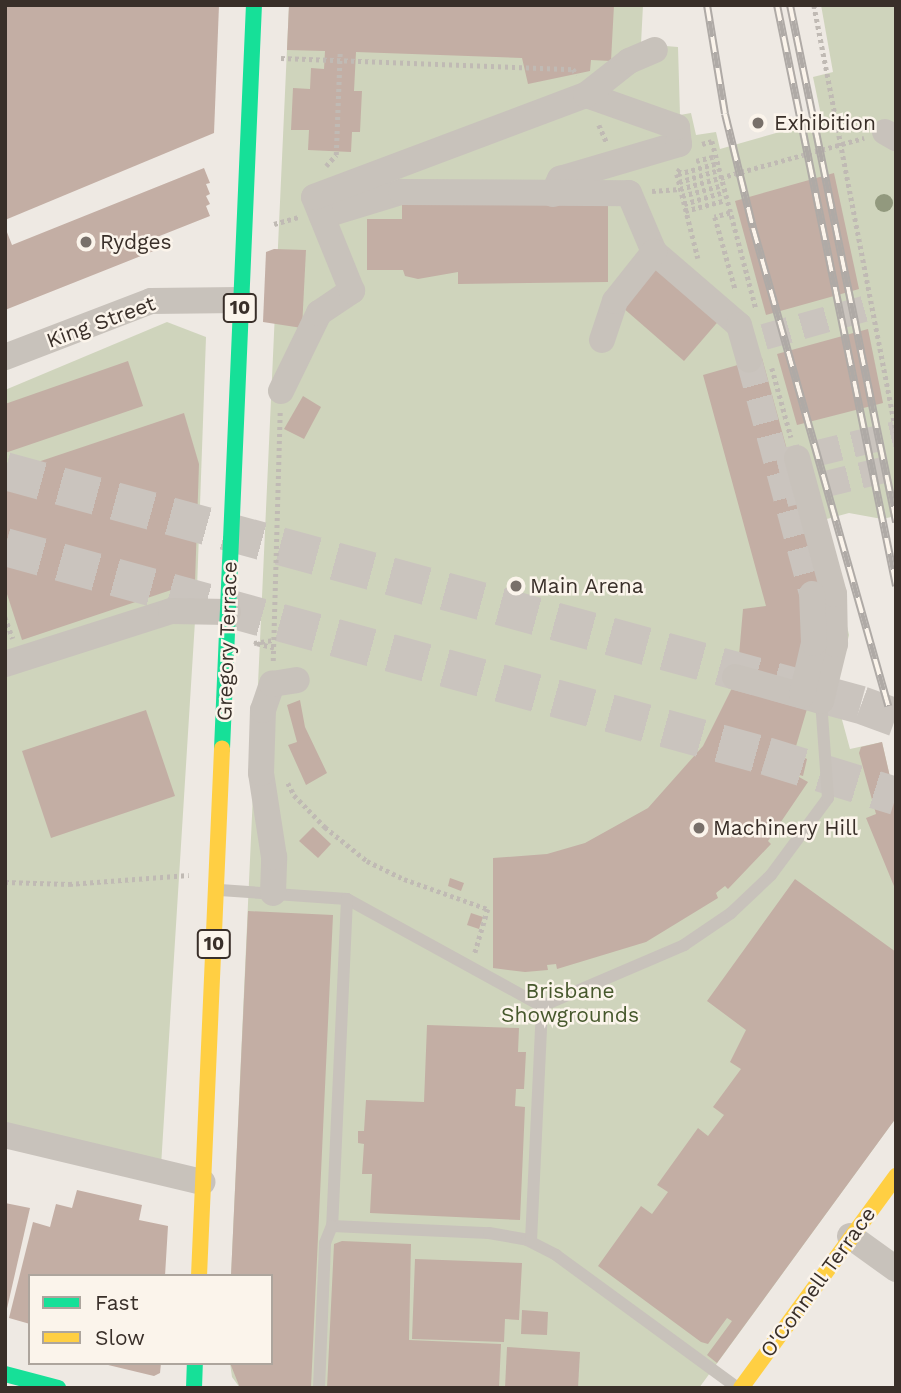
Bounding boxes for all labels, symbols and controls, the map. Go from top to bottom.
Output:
place label: Exhibition [774,110,876,136]
marker: Exhibition [748,113,768,133]
place label: Rydges [100,229,172,255]
marker: Rydges [78,234,94,250]
street label: King Street [43,291,159,353]
road number: 10 [222,292,258,324]
street label: Gregory Terrace [212,560,242,722]
place label: Main Arena [530,573,645,599]
marker: Main Arena [508,578,524,594]
place label: Machinery Hill [713,815,859,841]
marker: Machinery Hill [691,820,707,836]
road number: 10 [196,928,232,960]
park label: Brisbane Showgrounds [501,978,639,1028]
street label: O'Connell Terrace [755,1201,881,1363]
legend [28,1274,273,1365]
text: Fast [95,1290,139,1315]
text: Slow [95,1325,145,1350]

